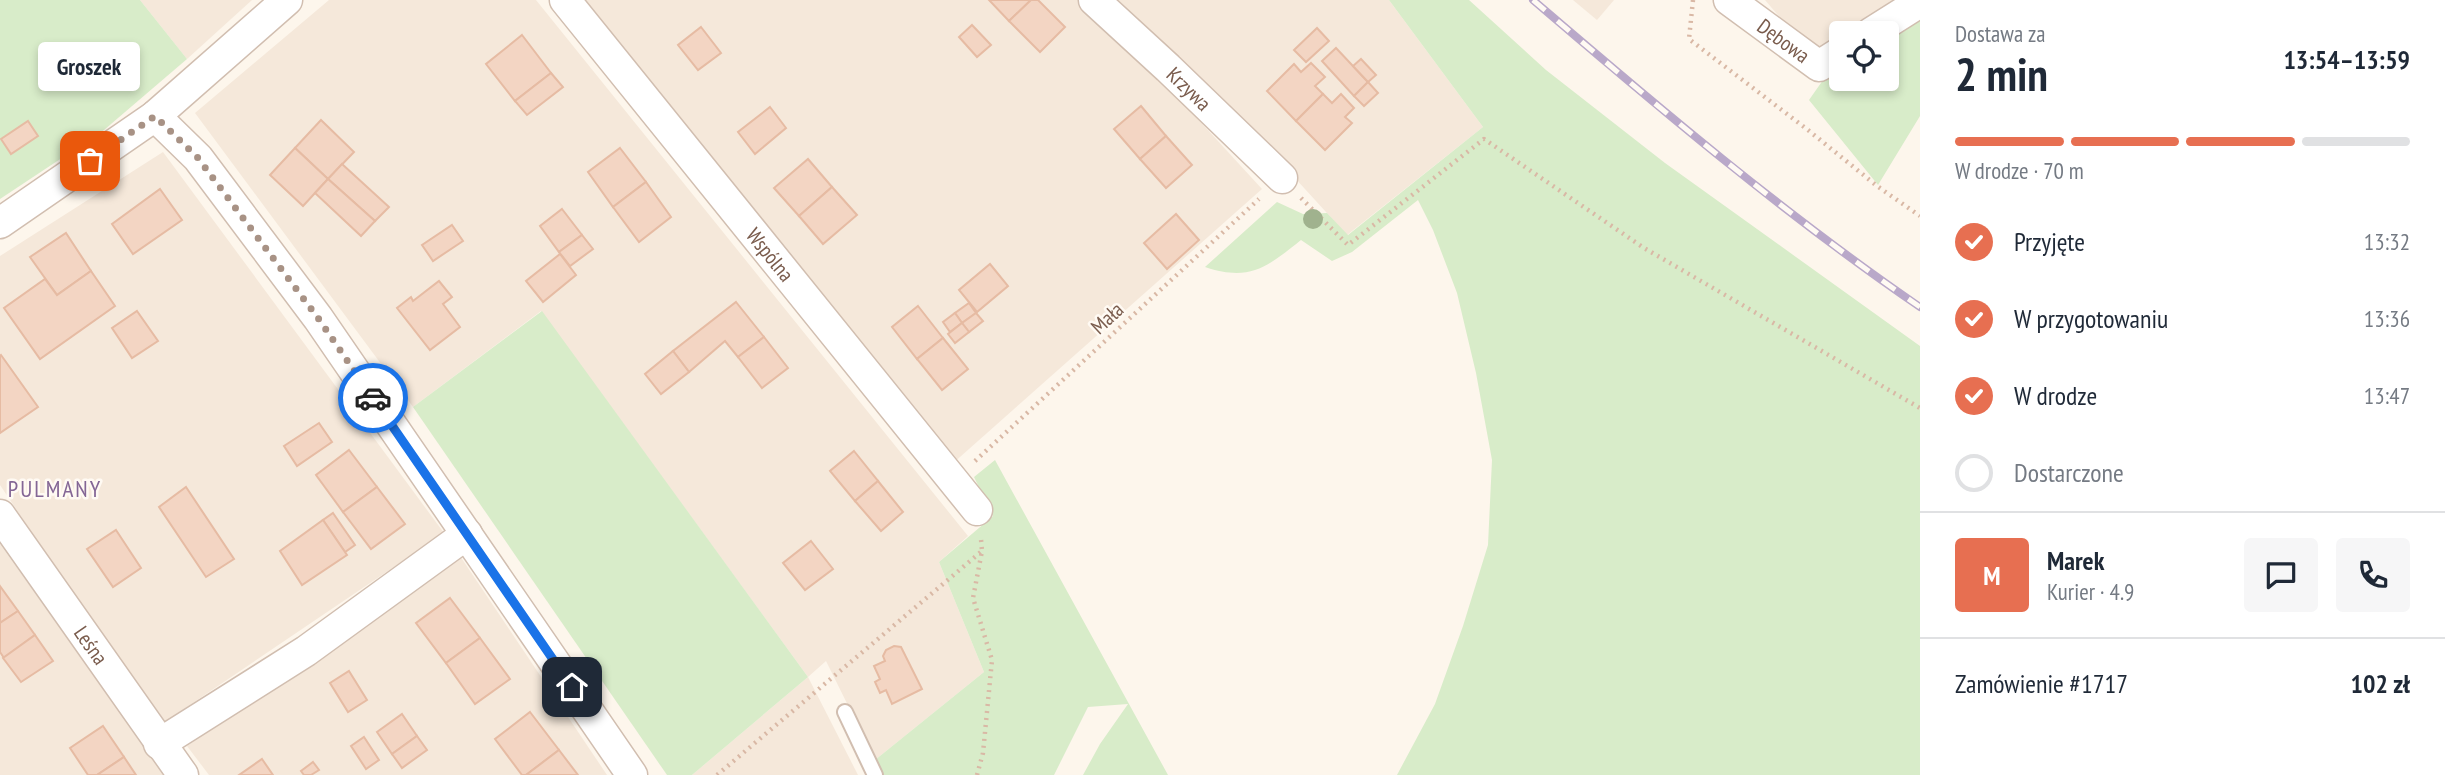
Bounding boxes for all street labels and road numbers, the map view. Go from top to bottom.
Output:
street label: Dębowa [1752,12,1815,68]
street label: Krzywa [1161,61,1217,116]
street label: Wspólna [741,222,800,287]
street label: Mała [1085,296,1129,340]
street label: Leśna [69,620,114,670]

